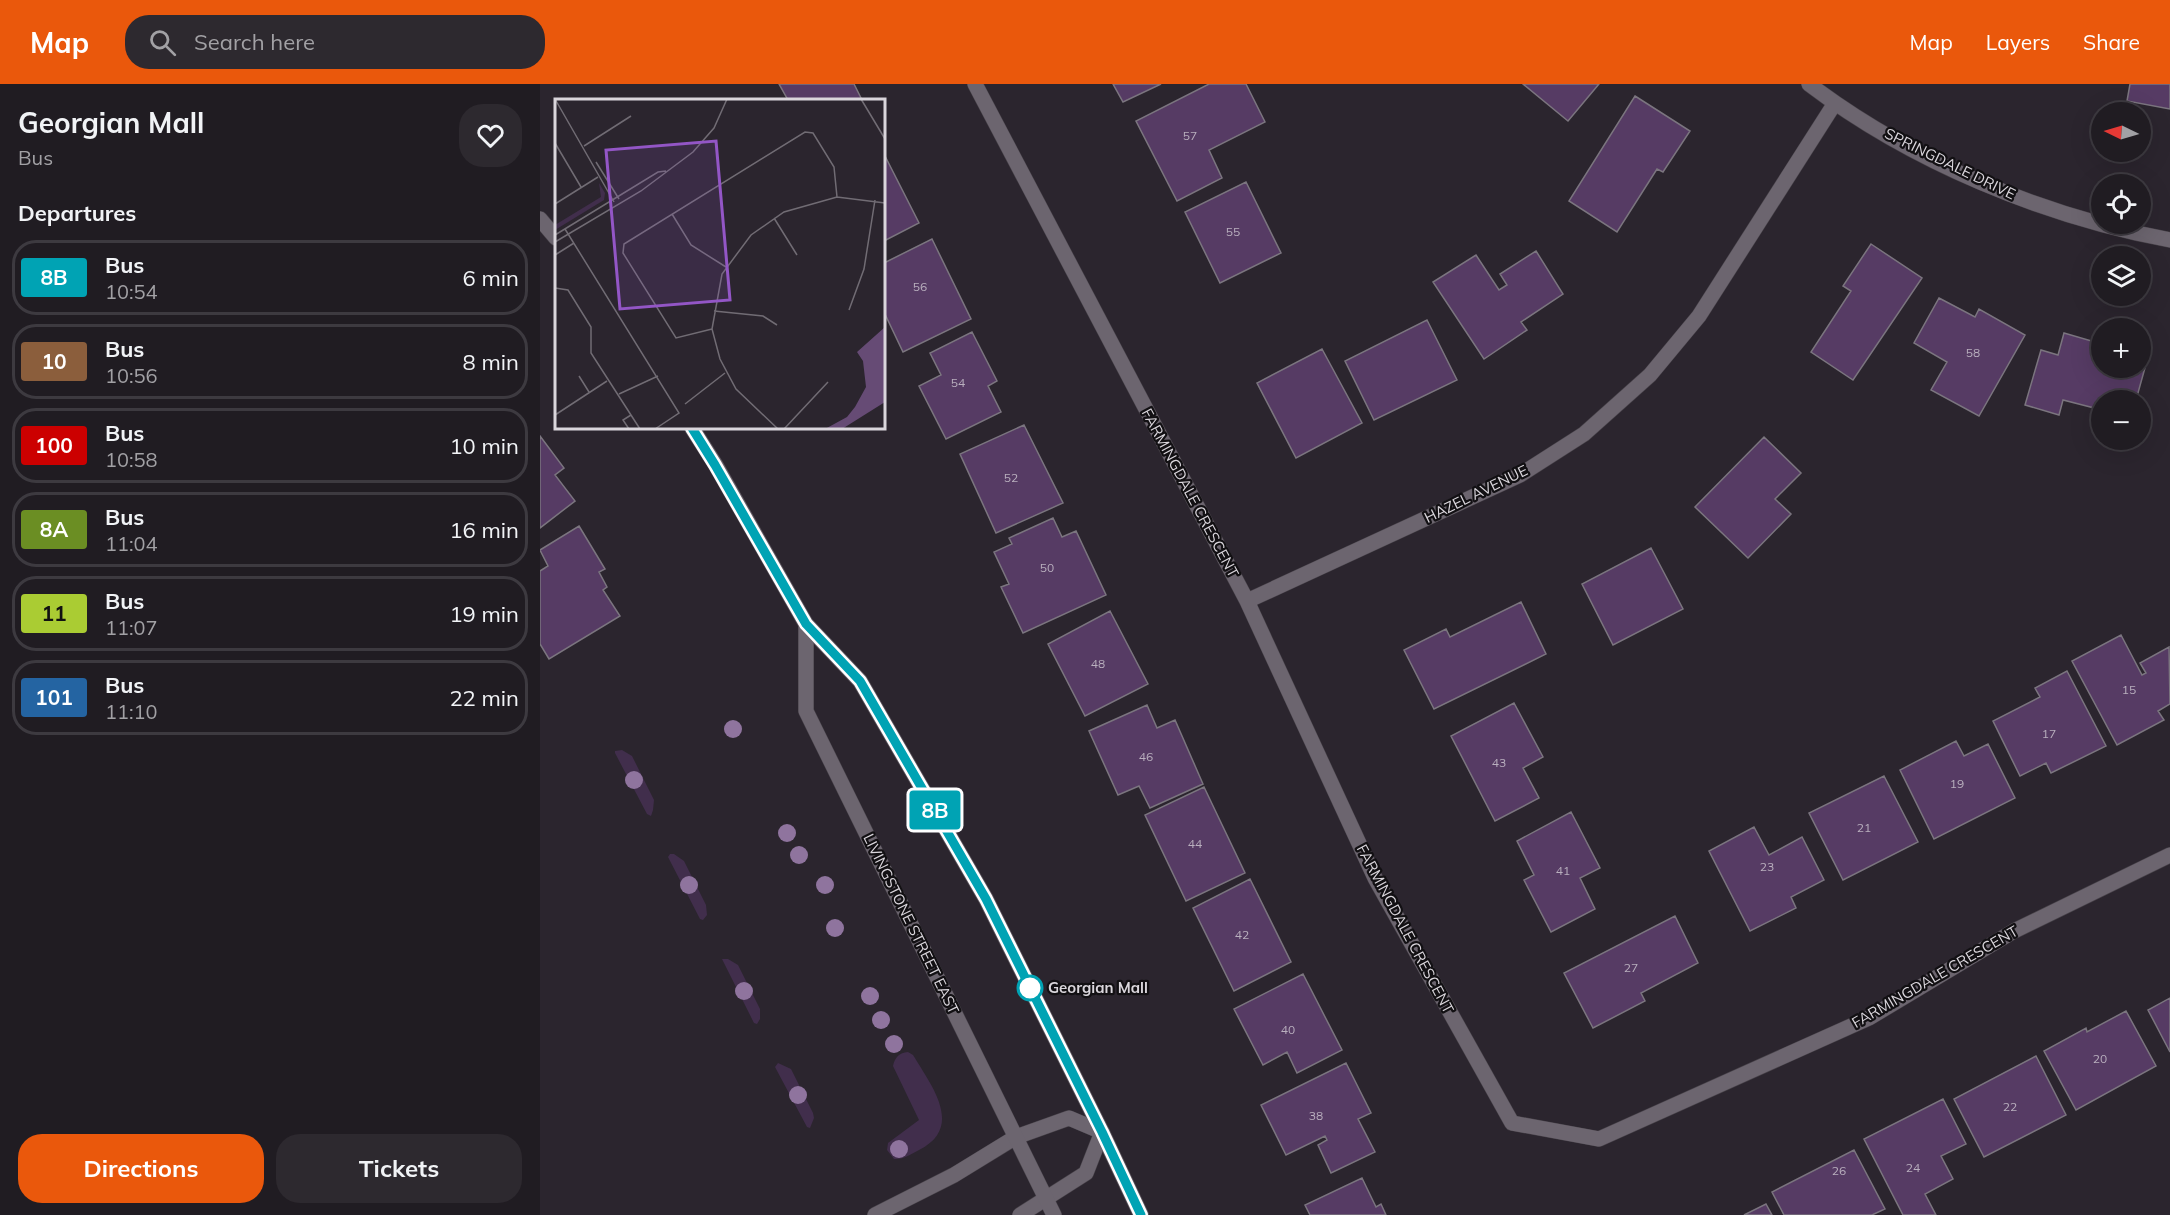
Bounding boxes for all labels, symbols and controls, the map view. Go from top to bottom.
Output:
search box [125,15,545,69]
text: Map [30,25,89,60]
icon: search [146,26,179,59]
text: Search here [194,28,315,56]
text: Map [1910,29,1953,55]
text: Layers [1986,29,2050,55]
text: Share [2083,29,2140,55]
inset map [555,99,885,429]
north arrow [2091,102,2151,162]
map controls [2091,102,2151,450]
button: heart [459,104,522,167]
text: Georgian Mall [18,105,204,140]
street label: SPRINGDALE DRIVE [1882,124,2019,204]
house number: 57 [1183,128,1197,143]
text: Bus [18,145,53,170]
button: locate [2091,174,2151,234]
text: Departures [18,199,136,227]
house number: 55 [1226,224,1240,239]
button: layers [2091,246,2151,306]
text: Bus [105,251,144,279]
text: 8B [40,264,68,290]
text: 6 min [463,264,519,292]
text: 10:54 [105,279,158,304]
house number: 56 [913,279,927,294]
button: + [2091,318,2151,378]
text: Bus [105,335,144,363]
house number: 58 [1966,345,1980,360]
text: 10 [41,348,67,374]
text: 8 min [463,348,519,376]
text: 10:56 [105,363,158,388]
house number: 54 [951,375,965,390]
button: − [2091,390,2151,450]
street label: FARMINGDALE CRESCENT [1138,405,1243,581]
text: Bus [105,419,144,447]
text: 100 [35,432,73,458]
text: 10 min [449,432,519,460]
text: 10:58 [105,447,158,472]
street label: HAZEL AVENUE [1421,460,1531,527]
house number: 52 [1004,470,1018,485]
text: Bus [105,503,144,531]
text: 8A [40,516,68,542]
text: 16 min [449,516,519,544]
text: 11:04 [105,531,158,556]
house number: 50 [1040,560,1054,575]
text: Bus [105,587,144,615]
text: 11 [41,600,67,626]
text: 19 min [449,600,519,628]
text: 11:07 [105,615,158,640]
house number: 48 [1091,656,1105,671]
text: Bus [105,671,144,699]
house number: 15 [2122,682,2136,697]
text: 101 [35,684,73,710]
text: 22 min [449,684,519,712]
text: 11:10 [105,699,158,724]
house number: 17 [2042,726,2056,741]
house number: 46 [1139,749,1153,764]
house number: 43 [1492,755,1506,770]
house number: 19 [1950,776,1964,791]
line badge: 8B [908,790,962,830]
text: 8B [921,797,949,823]
house number: 21 [1857,820,1871,835]
street label: LIVINGSTONE STREET EAST [859,830,963,1017]
house number: 44 [1188,836,1202,851]
street label: FARMINGDALE CRESCENT [1353,841,1458,1017]
house number: 23 [1760,859,1774,874]
house number: 41 [1556,863,1570,878]
street label: FARMINGDALE CRESCENT [1848,921,2021,1032]
house number: 42 [1235,927,1249,942]
house number: 27 [1624,960,1638,975]
marker: Georgian Mall [1017,975,1043,1001]
place label: Georgian Mall [1048,978,1148,997]
house number: 40 [1281,1022,1295,1037]
house number: 20 [2093,1051,2107,1066]
house number: 22 [2003,1099,2017,1114]
house number: 38 [1309,1108,1323,1123]
button: Directions [18,1134,264,1203]
button: Tickets [276,1134,522,1203]
house number: 24 [1906,1160,1920,1175]
house number: 26 [1832,1163,1846,1178]

